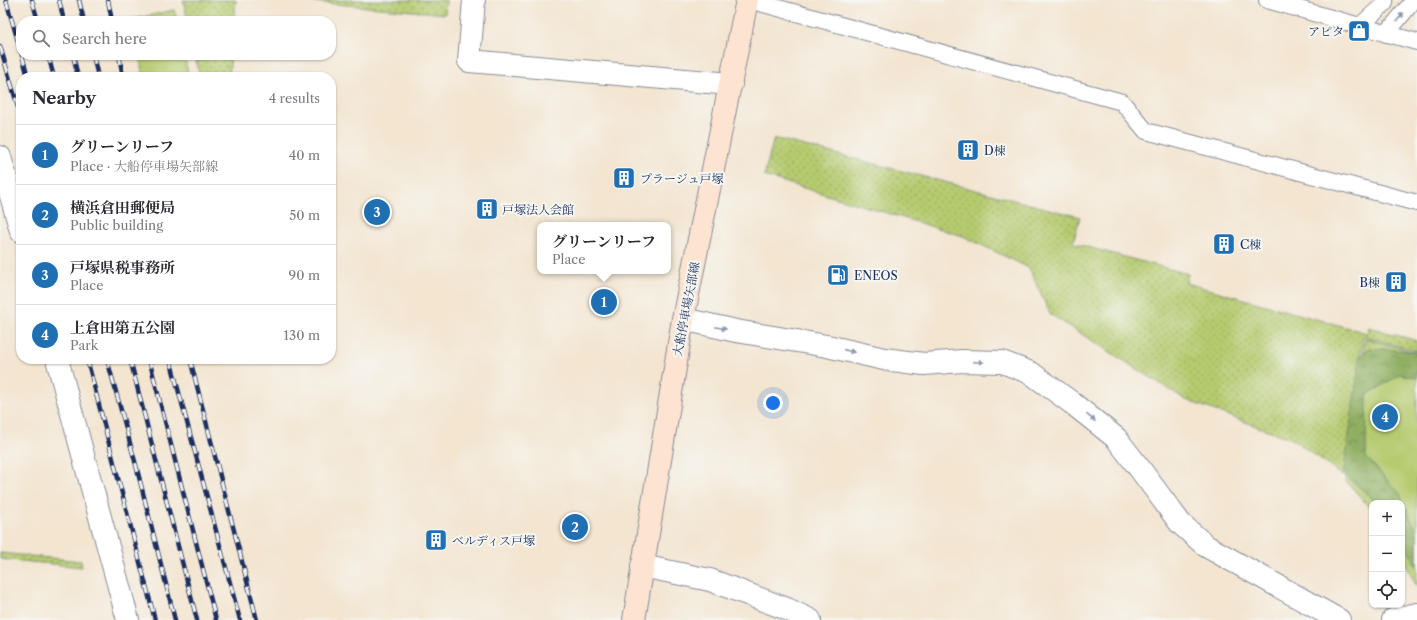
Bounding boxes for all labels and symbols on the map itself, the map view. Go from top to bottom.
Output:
one-way arrow [1395,11,1404,22]
shop icon: アピタ [1346,18,1372,44]
place label: アピタ [1308,24,1344,39]
building icon: D棟 [955,137,981,163]
place label: D棟 [984,143,1006,158]
building icon: プラージュ戸塚 [611,165,637,191]
place label: プラージュ戸塚 [640,171,724,186]
building icon: 戸塚法人会館 [474,196,500,222]
pin: 3 [364,197,390,227]
place label: 戸塚法人会館 [502,202,574,217]
building icon: C棟 [1211,231,1237,257]
place label: C棟 [1240,237,1261,252]
street label: 大船停車場矢部線 [669,260,703,358]
fuel station icon: ENEOS [825,262,851,288]
place label: ENEOS [854,268,898,283]
building icon: B棟 [1383,269,1409,295]
place label: B棟 [1360,275,1380,290]
pin: 1 [591,287,617,317]
one-way arrow [715,325,727,331]
one-way arrow [843,349,855,355]
one-way arrow [972,358,984,365]
your location [763,393,783,413]
pin: 4 [1372,402,1398,432]
one-way arrow [1085,413,1096,422]
pin: 2 [562,512,588,542]
building icon: ベルディス戸塚 [423,527,449,553]
place label: ベルディス戸塚 [452,533,535,548]

